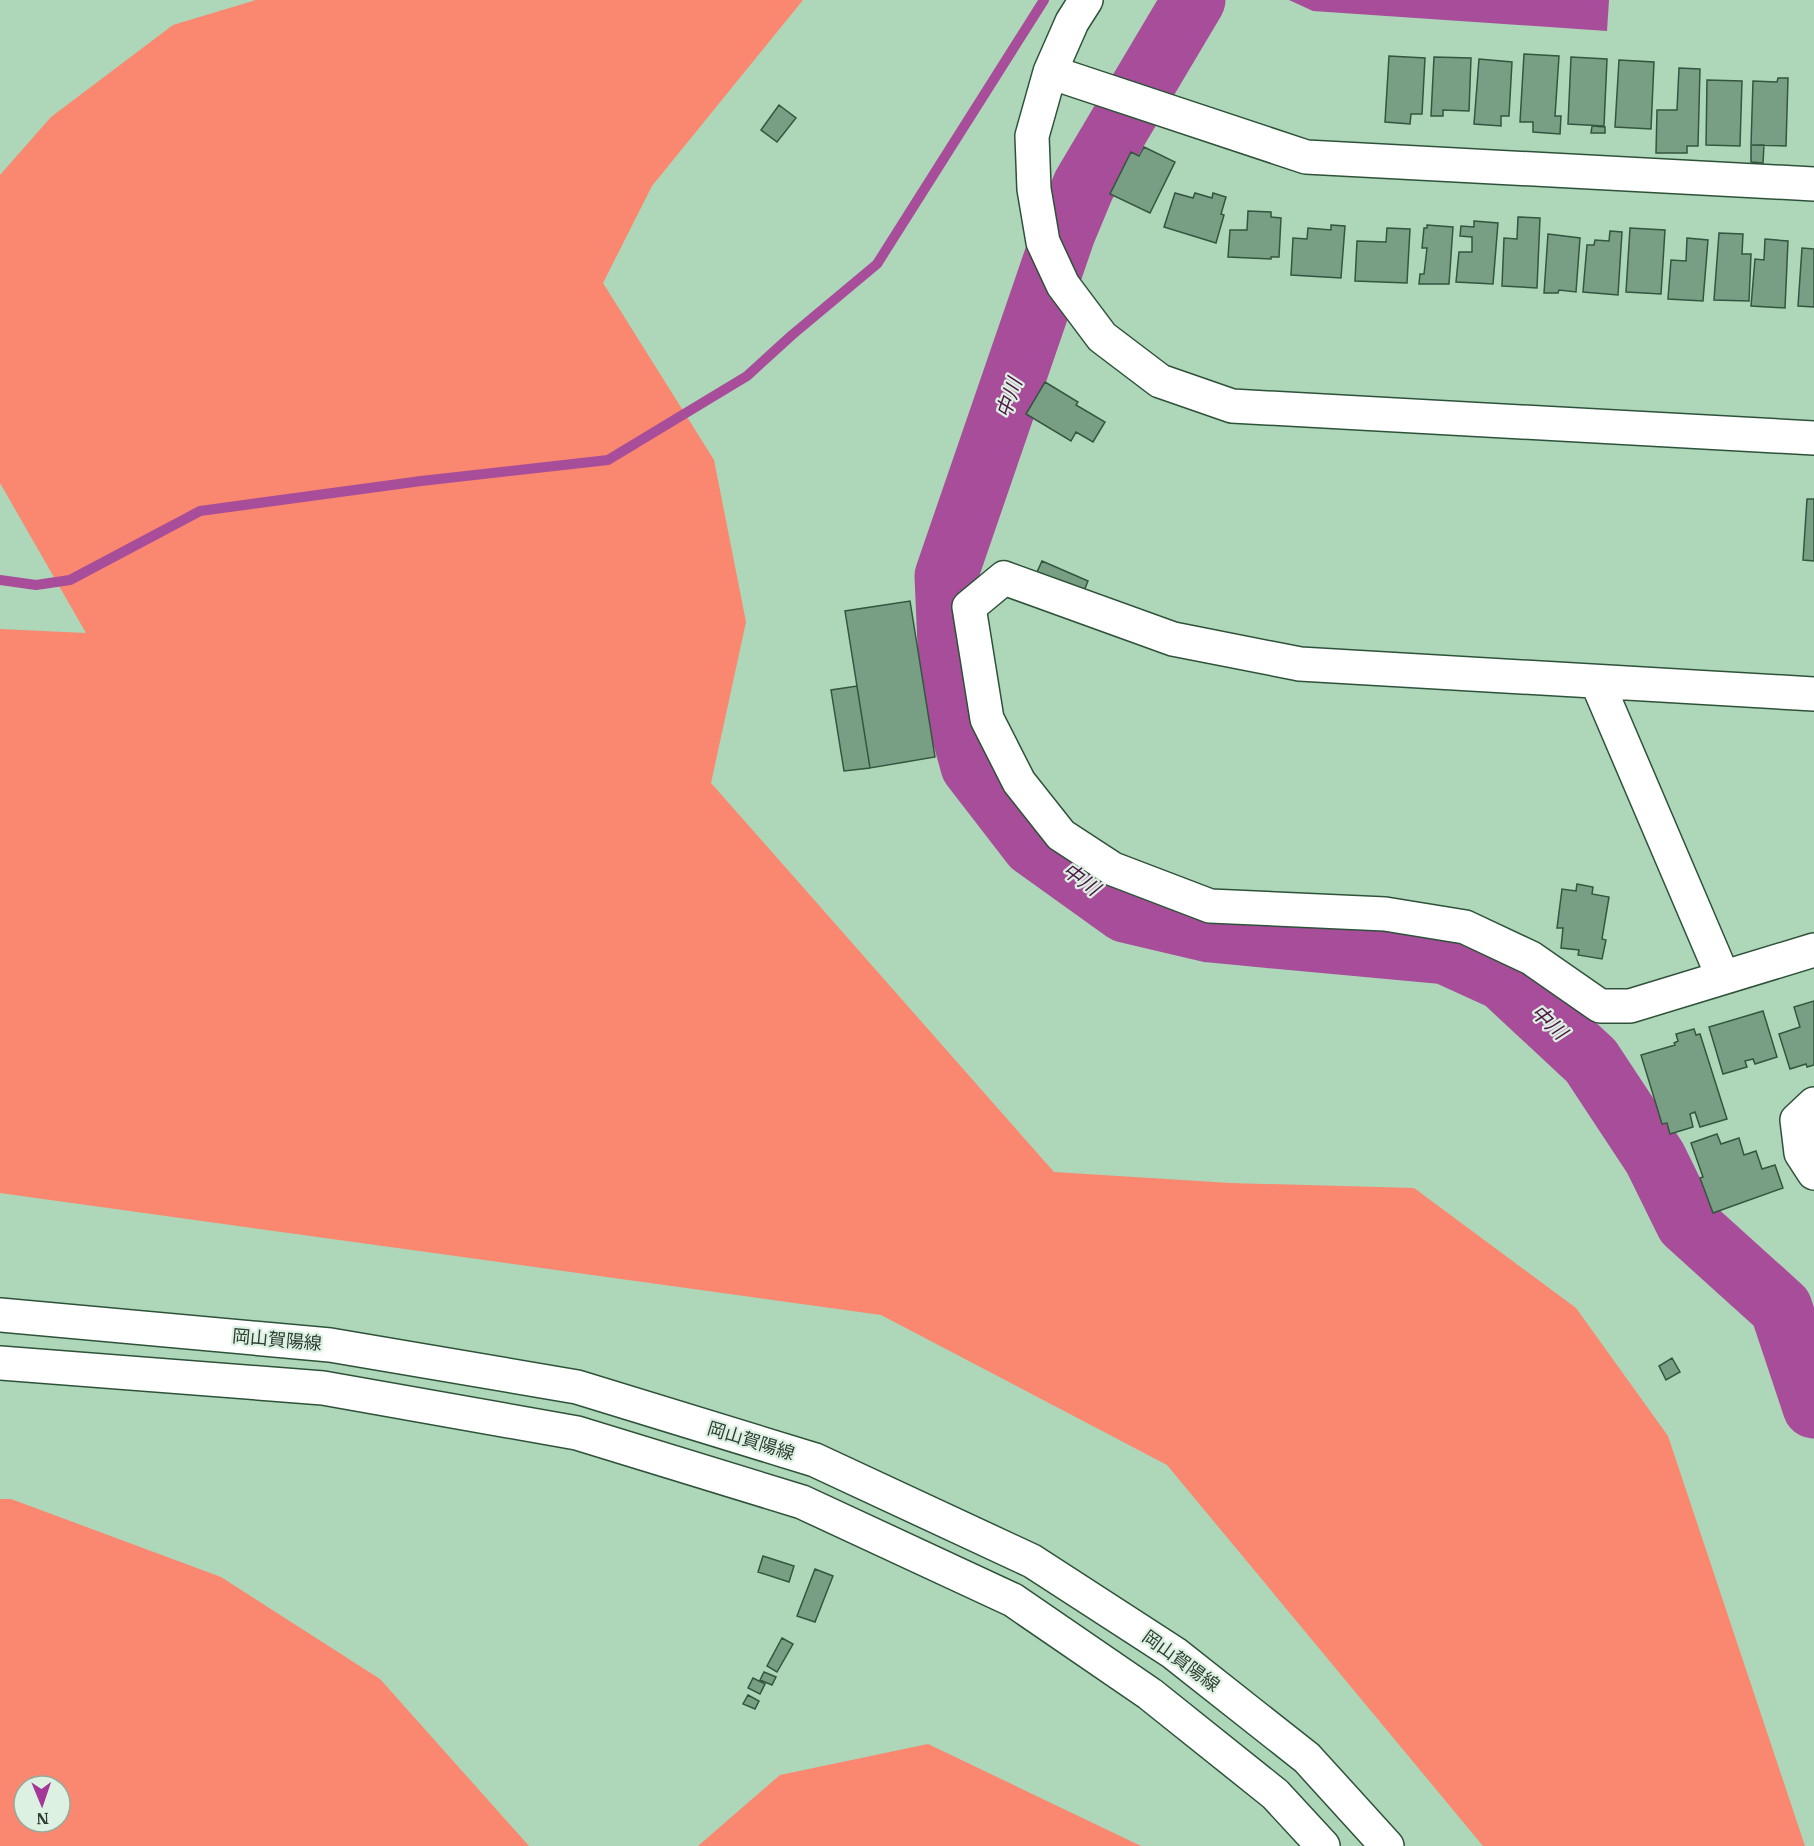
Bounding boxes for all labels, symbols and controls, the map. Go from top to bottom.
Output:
water label: 中川 [989,373,1028,421]
water label: 中川 [1057,856,1107,902]
water label: 中川 [1526,998,1575,1047]
street label: 岡山賀陽線 [231,1324,323,1355]
street label: 岡山賀陽線 [705,1416,798,1465]
street label: 岡山賀陽線 [1138,1625,1224,1696]
north arrow [12,1774,72,1834]
text: N [36,1809,49,1829]

